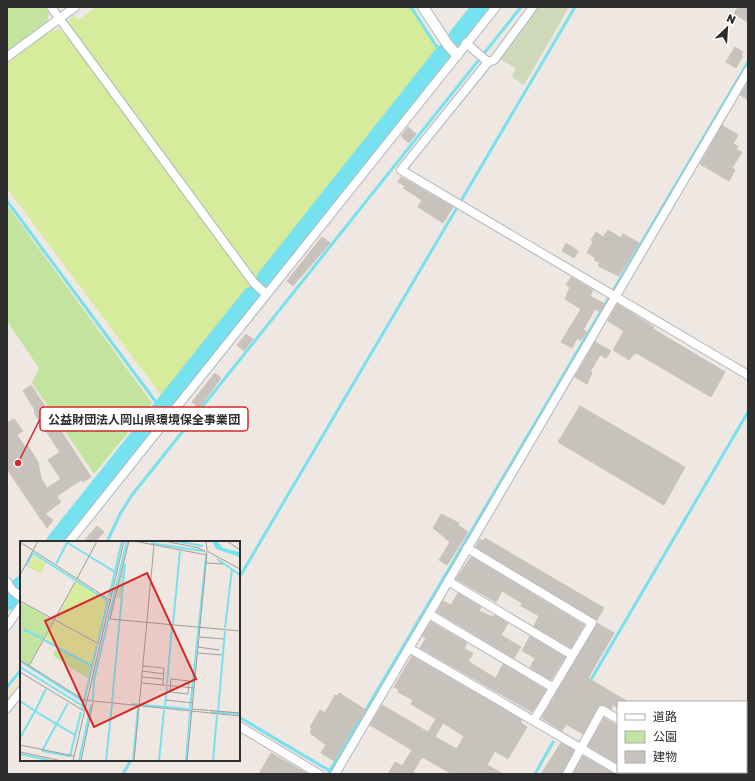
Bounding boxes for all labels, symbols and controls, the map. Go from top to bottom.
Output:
north arrow [707,8,747,48]
text: N [725,11,738,26]
callout: 公益財団法人岡山県環境保全事業団 [40,407,248,431]
text: 公益財団法人岡山県環境保全事業団 [48,412,240,427]
inset map [20,541,240,761]
legend [617,701,747,773]
text: 道路 [653,709,677,724]
text: 公園 [653,729,677,744]
text: 建物 [653,749,677,764]

